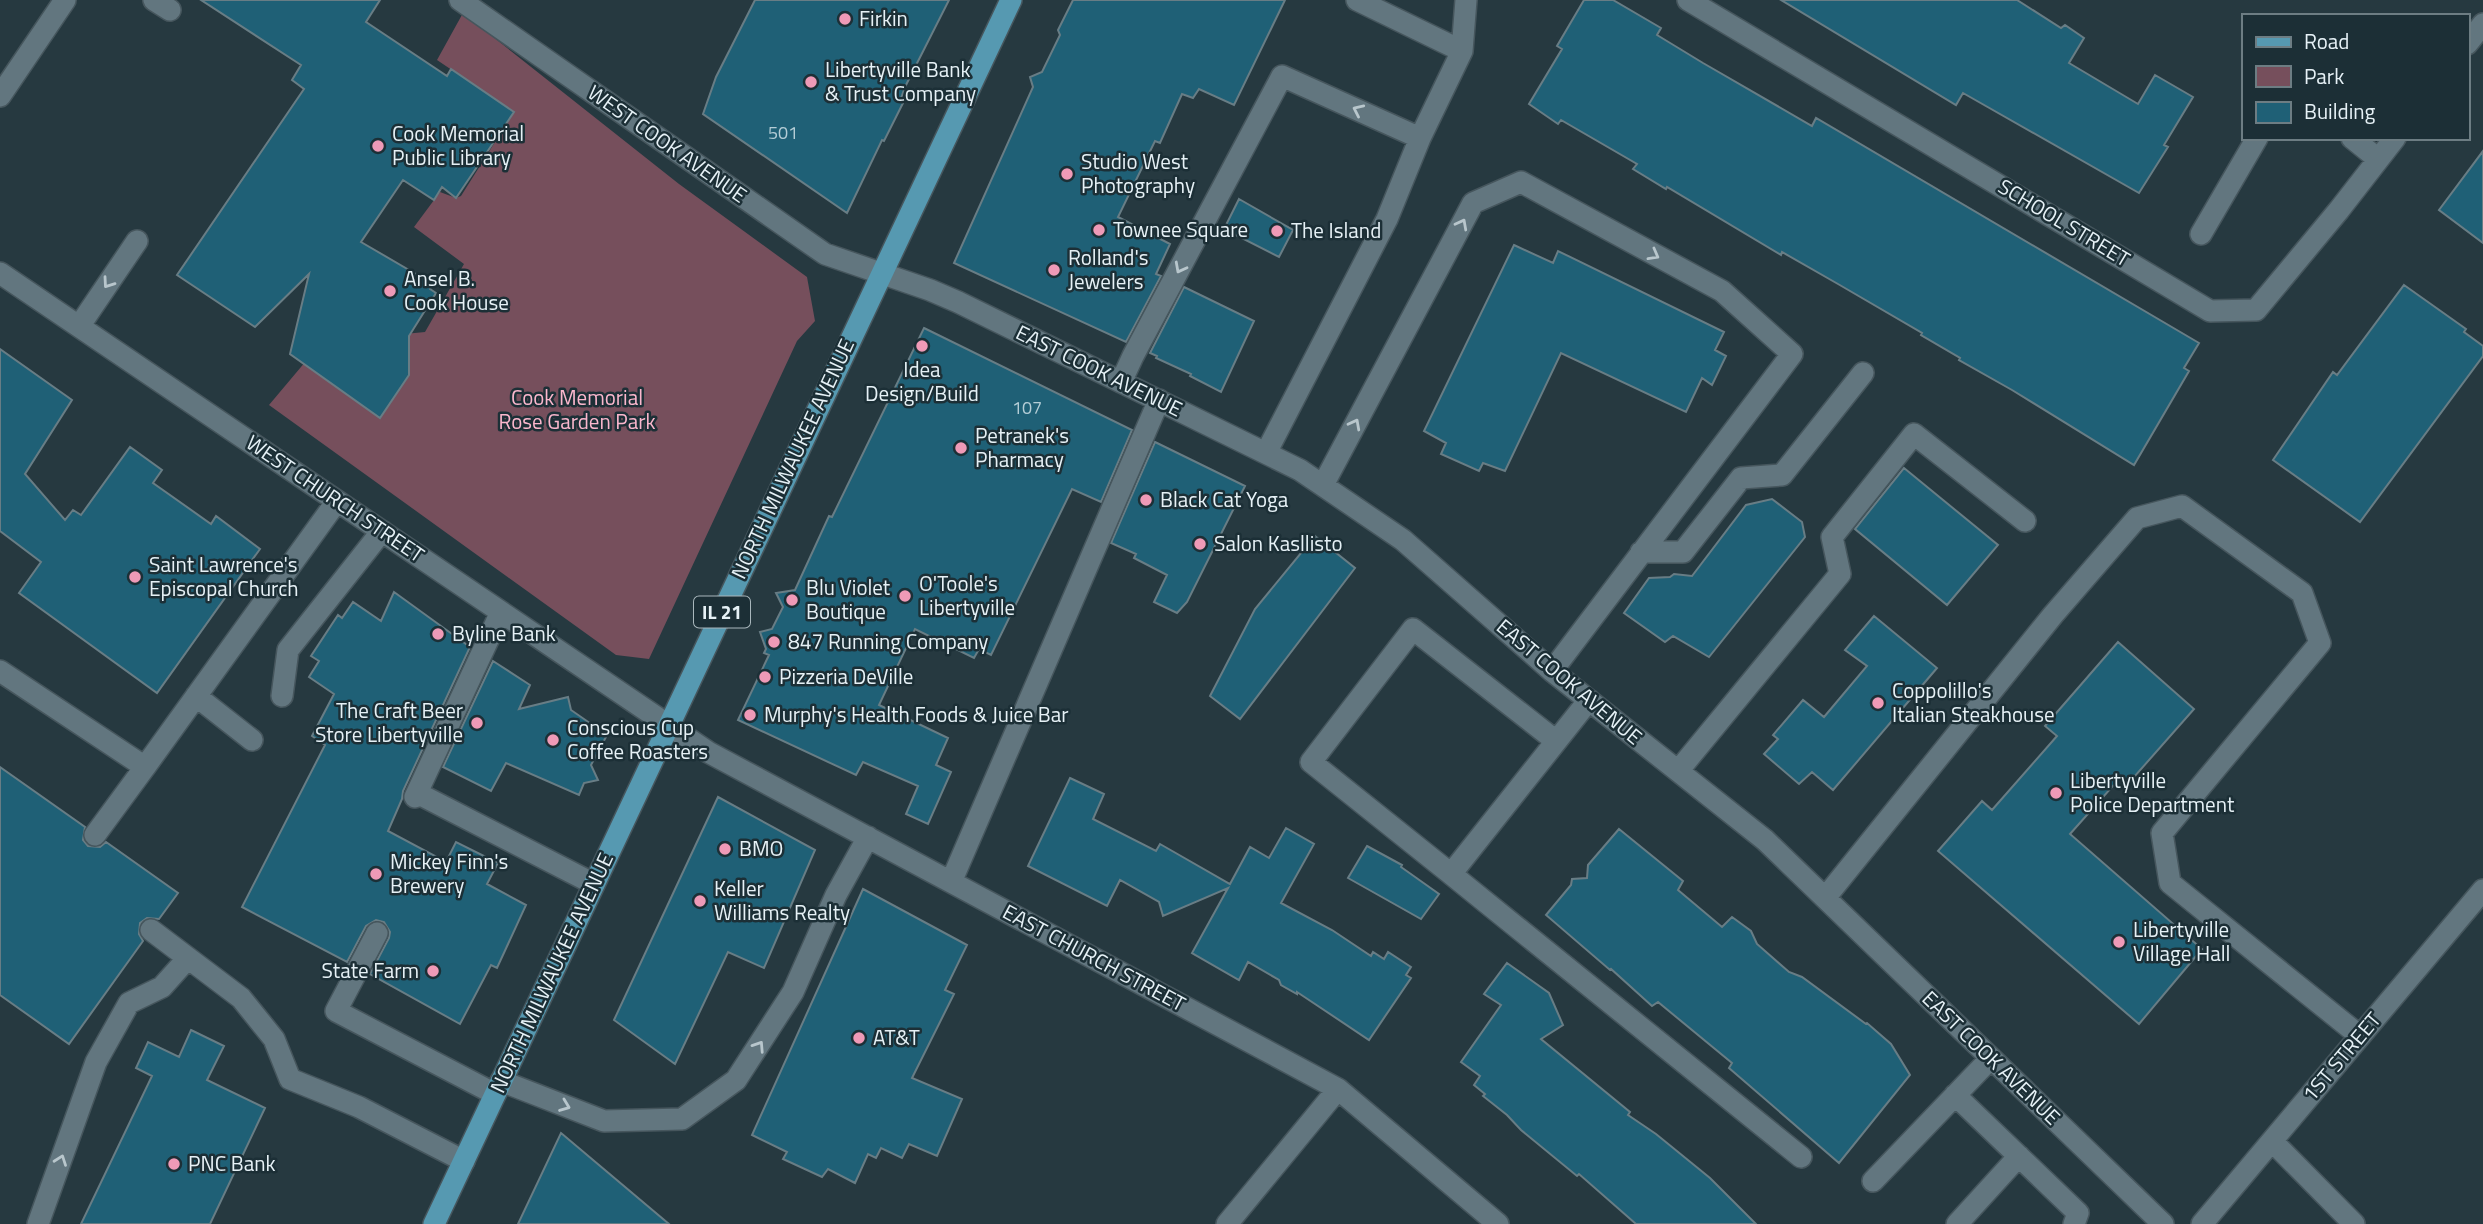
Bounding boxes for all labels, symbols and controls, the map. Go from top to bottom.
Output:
place label: Firkin [859,2,908,34]
marker: Firkin [837,11,853,27]
legend [2242,14,2469,140]
text: Road [2304,25,2349,57]
place label: Libertyville Bank & Trust Company [825,53,976,109]
text: Park [2304,60,2344,92]
marker: Libertyville Bank & Trust Company [803,74,819,90]
street label: WEST COOK AVENUE [581,76,754,210]
text: Building [2304,95,2376,127]
one-way arrow [1352,104,1365,118]
place label: Cook Memorial Public Library [392,117,524,173]
house number: 501 [768,119,798,146]
marker: Cook Memorial Public Library [370,138,386,154]
place label: Studio West Photography [1081,145,1195,201]
marker: Studio West Photography [1059,166,1075,182]
street label: SCHOOL STREET [1992,170,2137,274]
place label: Townee Square [1113,213,1248,245]
place label: The Island [1291,214,1381,246]
one-way arrow [1454,219,1467,231]
marker: Townee Square [1091,222,1107,238]
marker: The Island [1269,223,1285,239]
place label: Rolland's Jewelers [1068,241,1148,297]
one-way arrow [1647,246,1659,260]
one-way arrow [1175,261,1188,274]
place label: Ansel B. Cook House [404,262,509,318]
marker: Rolland's Jewelers [1046,262,1062,278]
one-way arrow [104,275,116,288]
marker: Ansel B. Cook House [382,283,398,299]
street label: EAST COOK AVENUE [1011,316,1188,424]
street label: NORTH MILWAUKEE AVENUE [722,333,862,584]
marker: Idea Design/Build [914,338,930,354]
place label: Idea Design/Build [865,353,979,409]
park label: Cook Memorial Rose Garden Park [498,381,656,437]
house number: 107 [1012,394,1042,421]
place label: Petranek's Pharmacy [975,419,1069,475]
one-way arrow [1347,419,1360,432]
street label: WEST CHURCH STREET [240,426,431,570]
marker: Petranek's Pharmacy [953,440,969,456]
place label: Black Cat Yoga [1160,483,1289,515]
marker: Black Cat Yoga [1138,492,1154,508]
place label: Salon Kasllisto [1214,527,1343,559]
marker: Salon Kasllisto [1192,536,1208,552]
place label: Saint Lawrence's Episcopal Church [149,548,299,604]
place label: O'Toole's Libertyville [919,567,1015,623]
marker: Saint Lawrence's Episcopal Church [127,569,143,585]
place label: Blu Violet Boutique [806,571,891,627]
marker: O'Toole's Libertyville [897,588,913,604]
marker: Blu Violet Boutique [784,592,800,608]
road number: IL 21 [694,596,750,628]
street label: EAST COOK AVENUE [1490,611,1649,752]
place label: Byline Bank [452,617,556,649]
place label: 847 Running Company [788,625,989,657]
marker: Byline Bank [430,626,446,642]
marker: 847 Running Company [766,634,782,650]
place label: Pizzeria DeVille [779,660,913,692]
marker: Pizzeria DeVille [757,669,773,685]
place label: Coppolillo's Italian Steakhouse [1892,674,2055,730]
place label: The Craft Beer Store Libertyville [315,694,463,750]
marker: Coppolillo's Italian Steakhouse [1870,695,1886,711]
place label: Murphy's Health Foods & Juice Bar [764,698,1069,730]
marker: Murphy's Health Foods & Juice Bar [742,707,758,723]
place label: Conscious Cup Coffee Roasters [567,711,708,767]
marker: The Craft Beer Store Libertyville [469,715,485,731]
marker: Conscious Cup Coffee Roasters [545,732,561,748]
place label: Libertyville Police Department [2070,764,2235,820]
marker: Libertyville Police Department [2048,785,2064,801]
place label: BMO [739,832,783,864]
marker: BMO [717,841,733,857]
place label: Mickey Finn's Brewery [390,845,508,901]
street label: NORTH MILWAUKEE AVENUE [481,847,621,1098]
marker: Mickey Finn's Brewery [368,866,384,882]
place label: Keller Williams Realty [714,872,850,928]
marker: Keller Williams Realty [692,893,708,909]
street label: EAST CHURCH STREET [997,895,1192,1019]
place label: Libertyville Village Hall [2133,913,2230,969]
marker: Libertyville Village Hall [2111,934,2127,950]
place label: State Farm [322,954,419,986]
marker: State Farm [425,963,441,979]
street label: EAST COOK AVENUE [1915,983,2068,1132]
street label: 1ST STREET [2294,1005,2388,1108]
place label: AT&T [873,1021,920,1053]
marker: AT&T [851,1030,867,1046]
one-way arrow [750,1040,763,1053]
one-way arrow [559,1097,571,1111]
place label: PNC Bank [188,1147,276,1179]
one-way arrow [53,1154,67,1166]
marker: PNC Bank [166,1156,182,1172]

